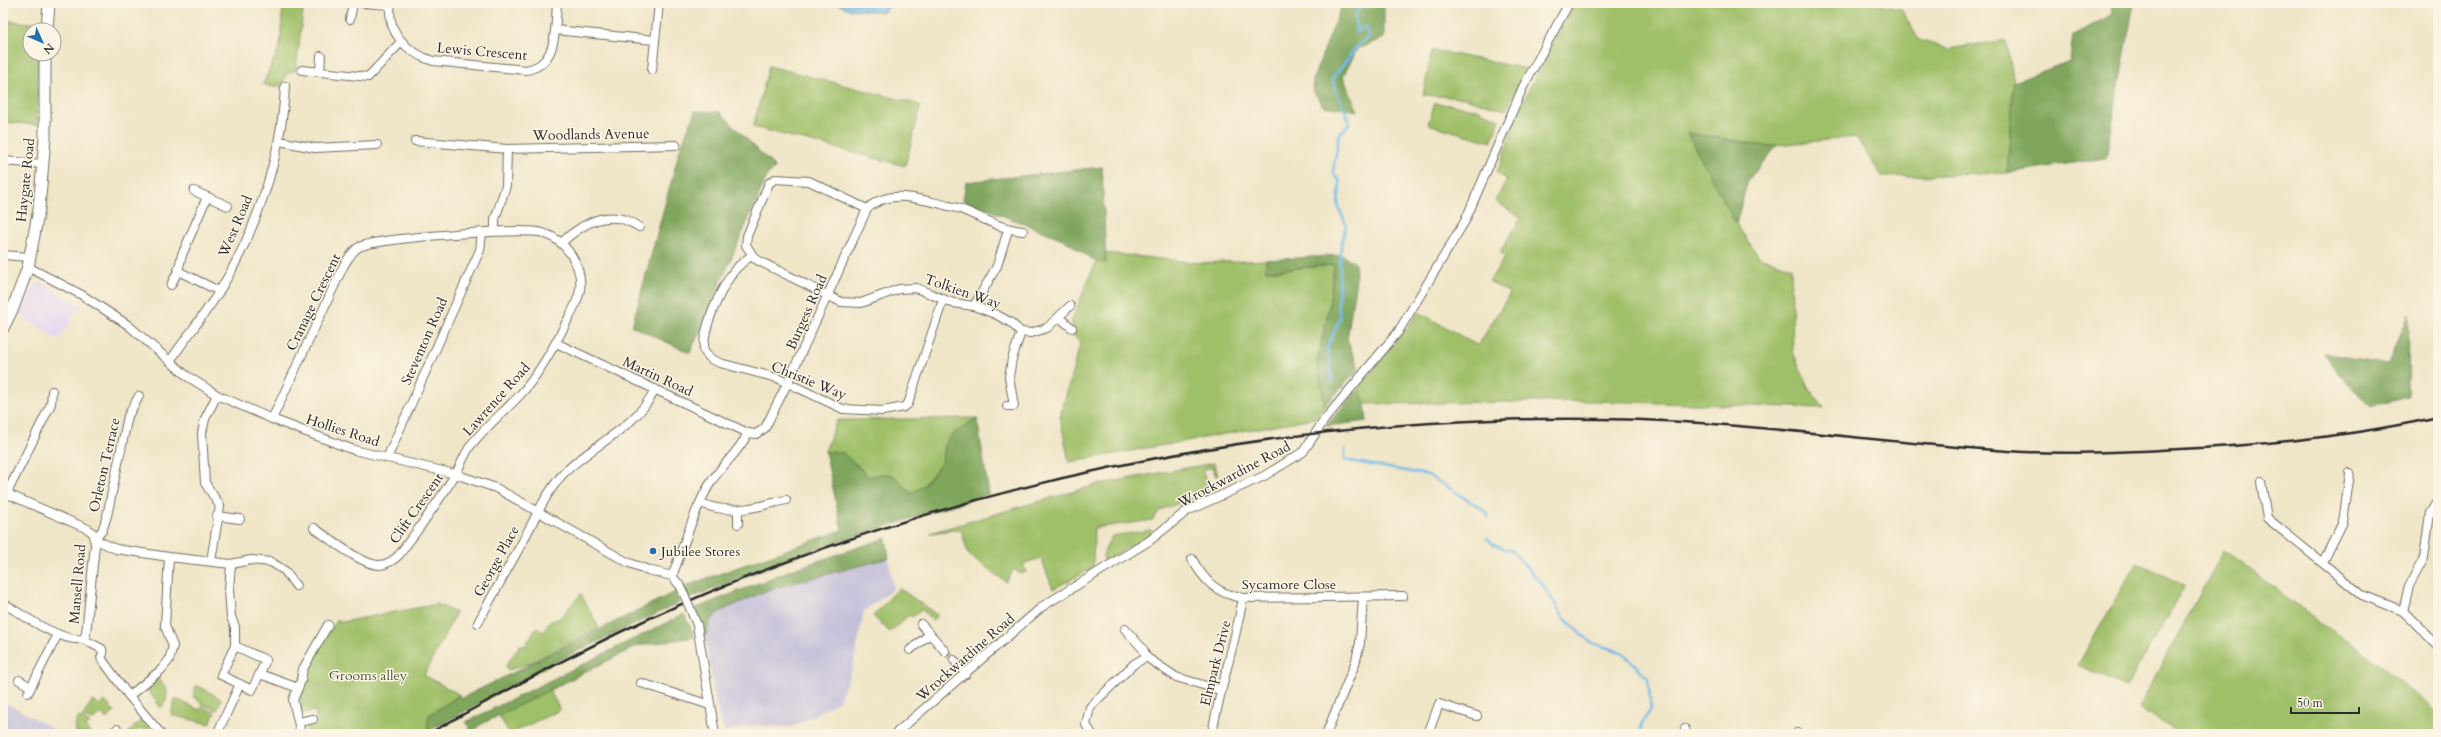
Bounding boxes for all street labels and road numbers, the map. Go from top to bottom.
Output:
street label: Lewis Crescent [436,38,528,65]
street label: Woodlands Avenue [531,124,650,145]
street label: Haygate Road [12,137,39,223]
street label: West Road [214,192,257,261]
street label: Cranage Crescent [282,250,345,354]
street label: Tolkien Way [922,269,1004,314]
street label: Burgess Road [781,271,832,353]
street label: Steventon Road [397,294,452,388]
street label: Martin Road [620,352,696,401]
street label: Christie Way [768,357,850,404]
street label: Lawrence Road [458,358,535,440]
street label: Hollies Road [304,410,382,451]
street label: Orleton Terrace [84,416,125,514]
street label: Wrockwardine Road [1174,437,1294,513]
street label: Clift Crescent [385,469,448,548]
street label: George Place [469,522,524,600]
street label: Mansell Road [65,543,90,625]
street label: Sycamore Close [1242,575,1336,594]
street label: Wrockwardine Road [911,609,1019,706]
street label: Elmpark Drive [1196,618,1235,708]

